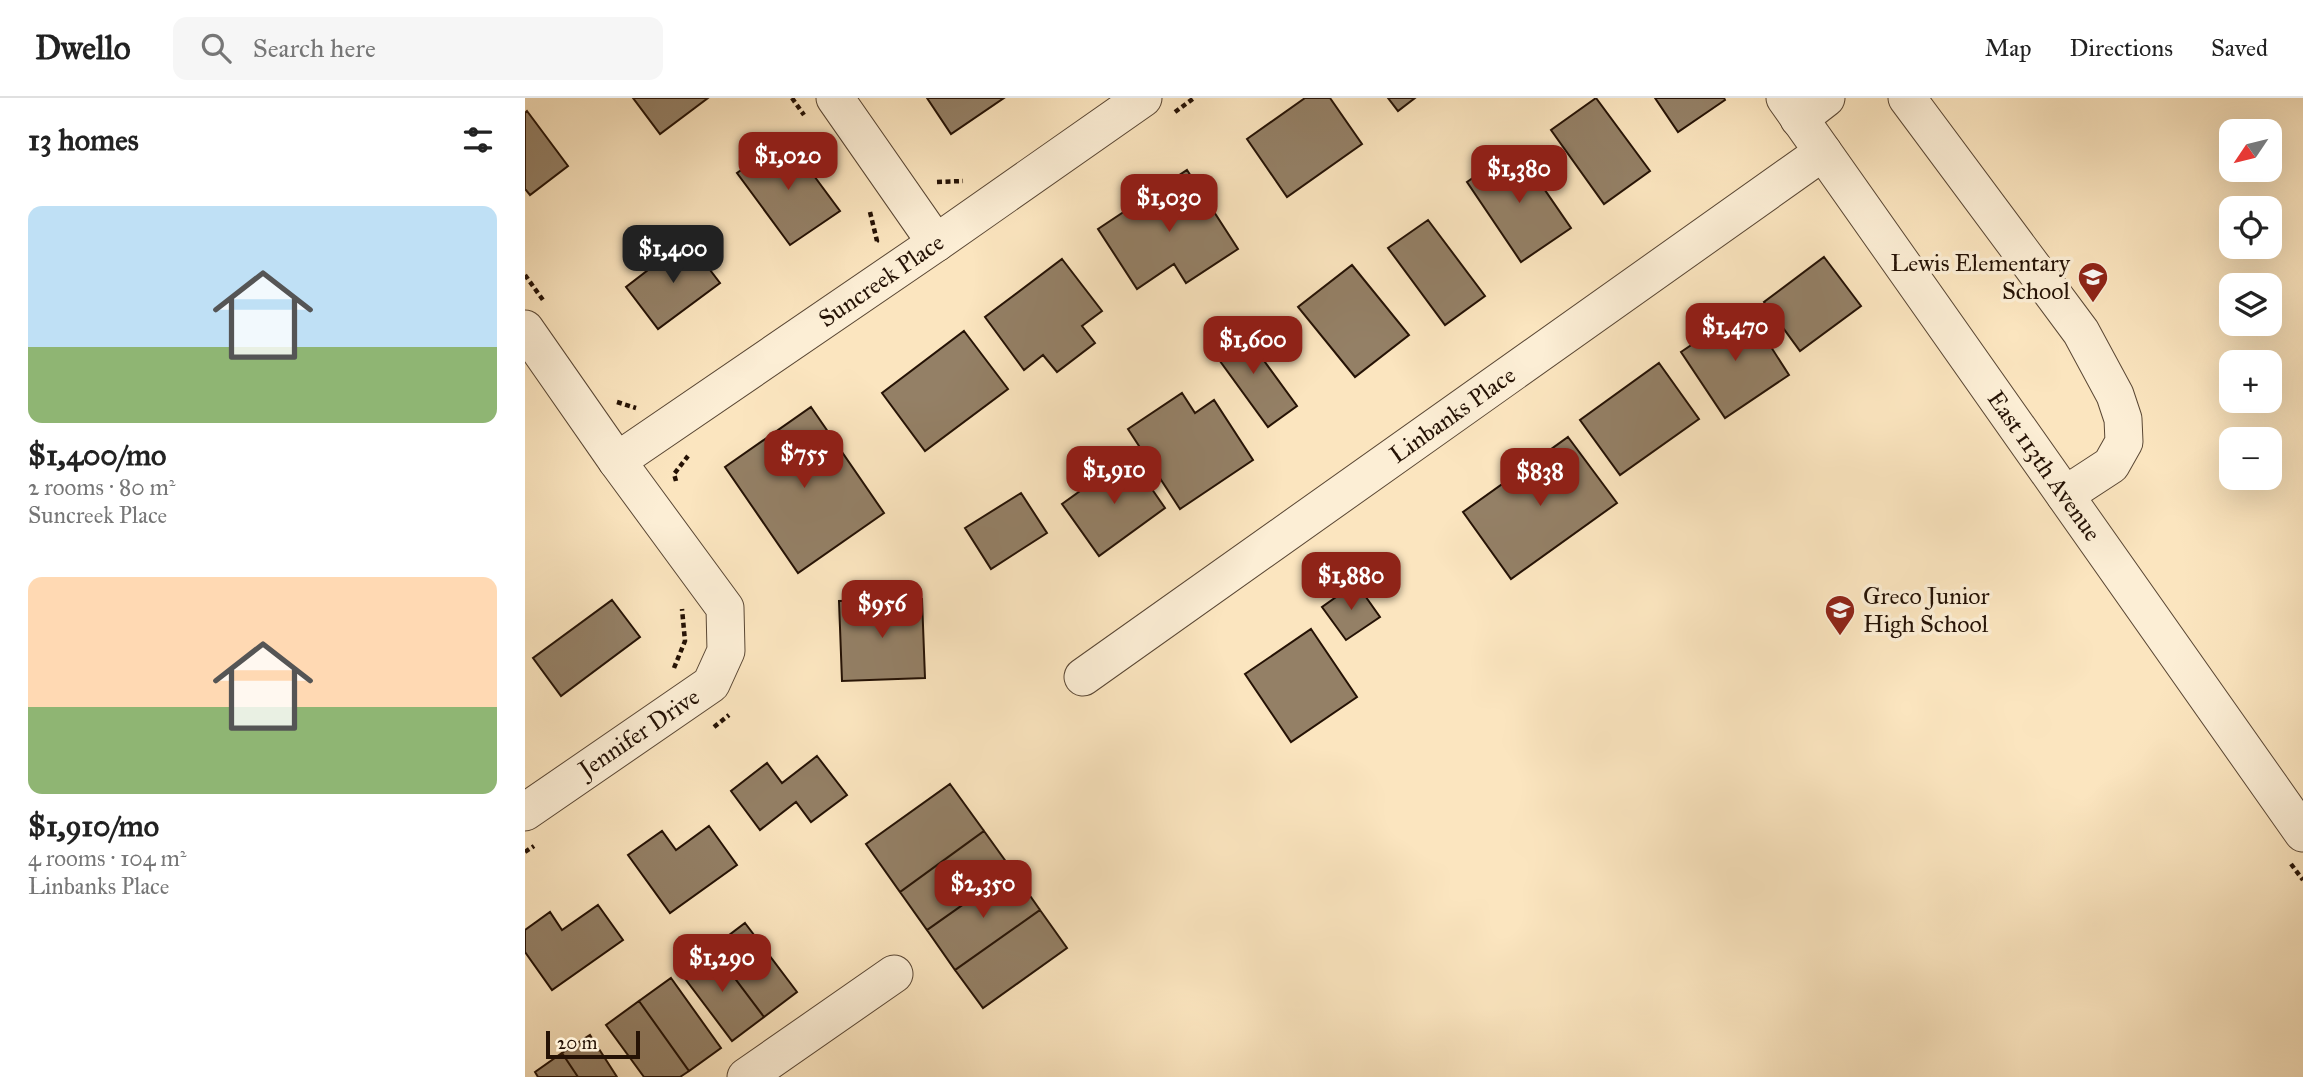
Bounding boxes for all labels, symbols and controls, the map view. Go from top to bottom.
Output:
search box [173,17,663,80]
text: Dwello [35,28,131,68]
icon: search [197,29,235,67]
text: Search here [253,32,376,64]
text: Map [1985,33,2032,63]
text: Directions [2070,33,2173,63]
text: Saved [2211,33,2268,63]
north arrow [2219,119,2282,182]
map controls [2219,119,2282,490]
icon: filters [459,121,497,159]
text: 13 homes [28,122,139,158]
pin: $1,020 [731,132,845,192]
text: $1,020 [755,141,821,169]
pin: $1,380 [1462,146,1576,205]
text: $1,380 [1487,154,1551,182]
pin: $1,030 [1112,174,1226,234]
text: $1,030 [1137,183,1201,211]
button: locate [2219,196,2282,259]
pin: $1,400 [616,226,730,285]
street label: Suncreek Place [813,227,950,334]
text: $1,400 [639,234,707,262]
place label: Lewis Elementary School [1891,248,2071,306]
icon: home [200,252,326,378]
school or university icon: Lewis Elementary School [2076,260,2110,304]
button: layers [2219,273,2282,336]
pin: $1,470 [1678,303,1792,363]
text: $1,470 [1702,312,1768,340]
pin: $1,600 [1196,316,1310,376]
text: $1,600 [1219,325,1287,353]
button: + [2219,350,2282,413]
street label: Linbanks Place [1384,360,1521,470]
street label: East 113th Avenue [1981,385,2108,547]
button: − [2219,427,2282,490]
pin: $755 [763,430,845,490]
text: $1,400/mo [28,437,166,473]
text: $755 [780,439,828,467]
pin: $1,910 [1057,446,1171,506]
pin: $838 [1499,448,1581,508]
text: $1,910 [1082,455,1146,483]
text: $838 [1516,457,1564,485]
text: 2 rooms · 80 m² [28,473,175,501]
text: Suncreek Place [28,501,167,529]
pin: $1,880 [1294,552,1408,612]
text: $1,880 [1318,561,1384,589]
pin: $956 [841,580,923,640]
place label: Greco Junior High School [1863,581,1990,639]
text: $956 [858,589,906,617]
school or university icon: Greco Junior High School [1823,593,1857,637]
icon: home [200,623,326,749]
street label: Jennifer Drive [570,682,705,786]
text: $1,910/mo [28,808,159,844]
text: 4 rooms · 104 m² [28,844,187,872]
pin: $2,350 [926,860,1040,920]
text: $2,350 [951,869,1015,897]
text: Linbanks Place [28,872,169,900]
pin: $1,290 [665,934,779,994]
text: $1,290 [689,943,755,971]
scale bar [546,1028,641,1060]
text: 20 m [557,1031,598,1054]

